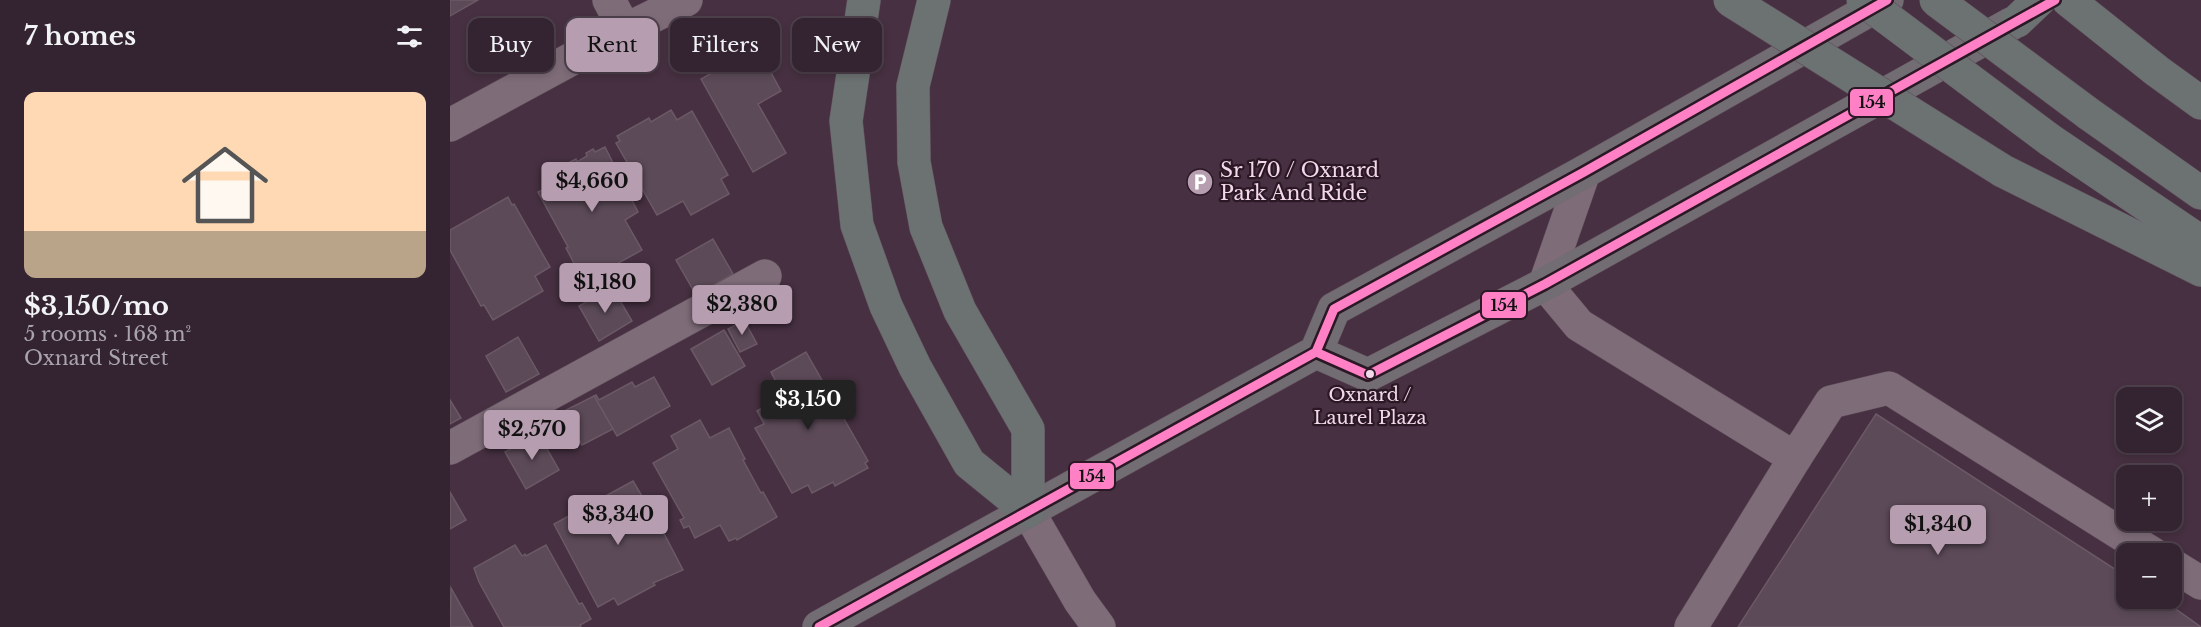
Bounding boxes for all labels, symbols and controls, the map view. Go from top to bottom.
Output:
chip: Buy [468,18,554,72]
chip: Rent [566,18,658,72]
chip: Filters [670,18,780,72]
chip: New [792,18,882,72]
text: 7 homes [24,20,136,52]
icon: filters [393,20,426,53]
line badge: 154 [1849,88,1894,117]
text: 154 [1858,92,1886,112]
icon: home [171,131,279,239]
place label: Sr 170 / Oxnard Park And Ride [1220,158,1379,205]
pin: $4,660 [543,162,641,213]
parking icon: Sr 170 / Oxnard Park And Ride [1185,167,1215,197]
text: $4,660 [555,169,629,193]
pin: $1,180 [556,263,654,314]
text: $1,180 [573,270,637,294]
pin: $2,380 [693,285,791,336]
text: $3,150/mo [24,290,169,322]
line badge: 154 [1481,291,1527,319]
text: $2,380 [706,292,778,316]
text: 154 [1490,295,1518,315]
text: 5 rooms · 168 m² [24,322,191,346]
text: Oxnard Street [24,346,168,370]
marker: Oxnard / Laurel Plaza [1364,368,1376,380]
pin: $3,150 [759,380,857,431]
place label: Oxnard / Laurel Plaza [1313,384,1427,429]
text: $3,150 [775,387,841,411]
map controls [2116,387,2182,609]
button: layers [2116,387,2182,453]
pin: $2,570 [483,410,581,461]
text: $2,570 [498,417,566,441]
line badge: 154 [1069,462,1115,490]
button: + [2116,465,2182,531]
text: 154 [1078,466,1106,486]
pin: $3,340 [569,495,667,546]
text: $3,340 [582,502,654,526]
pin: $1,340 [1889,505,1987,556]
text: $1,340 [1904,512,1972,536]
button: − [2116,543,2182,609]

